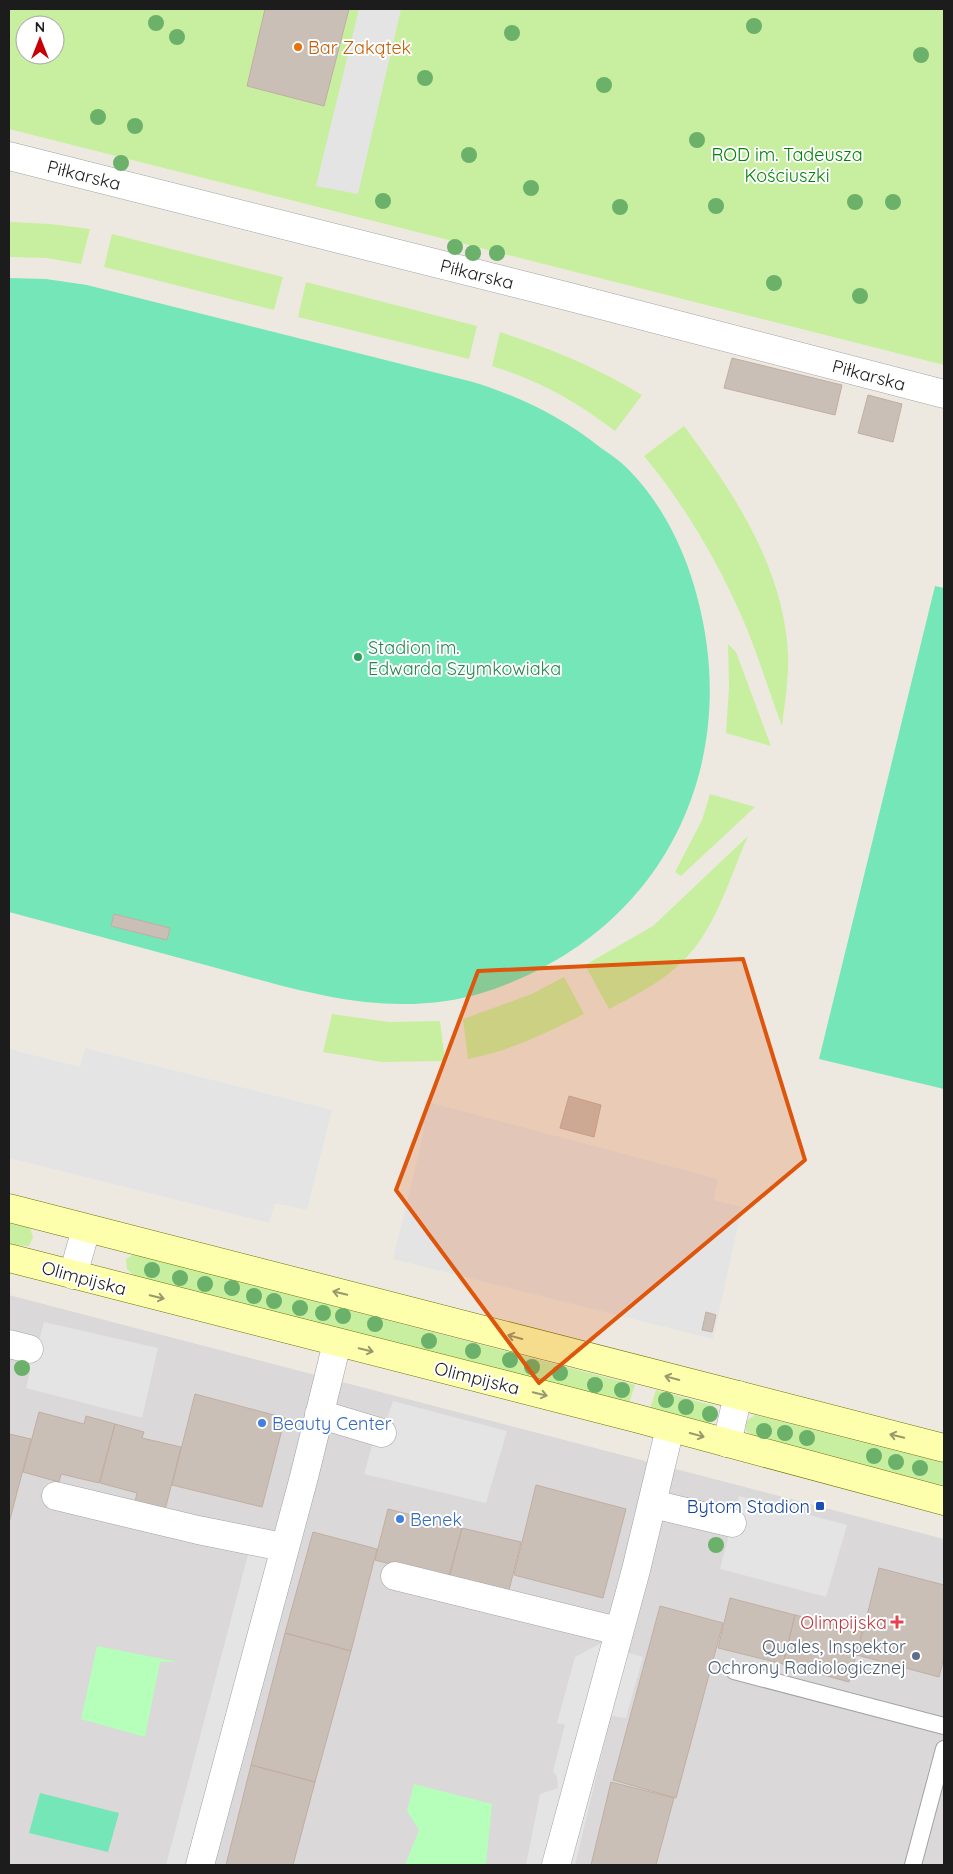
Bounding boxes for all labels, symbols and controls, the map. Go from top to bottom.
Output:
north arrow [15,15,65,65]
text: N [35,18,45,36]
place label: Bar Zakątek [308,36,411,59]
marker: Bar Zakątek [292,41,304,53]
park label: ROD im. Tadeusza Kościuszki [711,143,863,187]
street label: Piłkarska [45,155,123,195]
street label: Piłkarska [438,254,516,294]
street label: Piłkarska [830,354,908,396]
place label: Stadion im. Edwarda Szymkowiaka [368,636,561,680]
marker: Stadion im. Edwarda Szymkowiaka [352,651,364,663]
street label: Olimpijska [39,1256,129,1300]
one-way arrow [333,1288,349,1297]
one-way arrow [149,1293,165,1302]
one-way arrow [507,1332,523,1341]
one-way arrow [357,1346,373,1355]
street label: Olimpijska [432,1356,522,1400]
one-way arrow [664,1373,680,1383]
one-way arrow [532,1390,548,1399]
place label: Beauty Center [272,1412,392,1435]
marker: Beauty Center [256,1417,268,1429]
one-way arrow [689,1431,705,1440]
one-way arrow [889,1431,905,1440]
place label: Bytom Stadion [687,1495,810,1518]
marker: Bytom Stadion [814,1500,826,1512]
place label: Benek [410,1508,462,1531]
marker: Benek [394,1513,406,1525]
place label: Olimpijska [800,1611,887,1634]
marker: Olimpijska [891,1616,903,1628]
place label: Quales, Inspektor Ochrony Radiologicznej [708,1635,906,1679]
marker: Quales, Inspektor Ochrony Radiologicznej [910,1650,922,1662]

